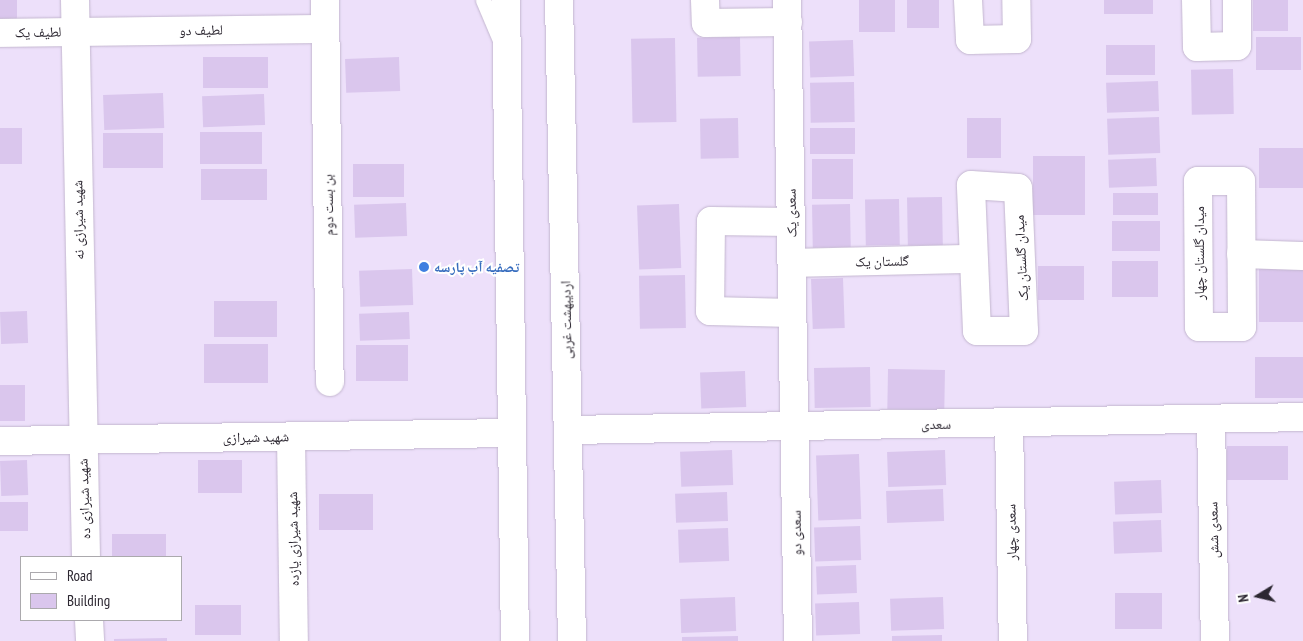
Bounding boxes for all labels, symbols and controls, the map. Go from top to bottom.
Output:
street label: لطیف دو [179,21,223,39]
street label: لطیف یک [14,23,62,41]
street label: بن بست دوم [319,174,337,236]
street label: شهید شیرازی نه [69,180,87,260]
street label: سعدی یک [782,188,800,238]
street label: میدان گلستان چهار [1191,206,1207,300]
street label: میدان گلستان یک [1010,214,1032,302]
street label: گلستان یک [855,252,909,270]
place label: تصفیه آب پارسه [434,259,519,275]
marker: تصفیه آب پارسه [418,261,430,273]
street label: اردیبهشت غربی [557,281,575,359]
street label: سعدی [921,415,951,433]
street label: شهید شیرازی [223,428,289,446]
street label: شهید شیرازی ده [74,458,94,540]
street label: شهید شیرازی یازده [284,492,302,586]
street label: سعدی شش [1204,502,1222,558]
street label: سعدی چهار [1002,504,1020,560]
street label: سعدی دو [787,510,805,556]
legend [20,556,182,621]
text: Road [67,566,93,585]
north arrow [1233,571,1283,621]
text: Building [67,591,110,610]
text: N [1234,593,1253,603]

